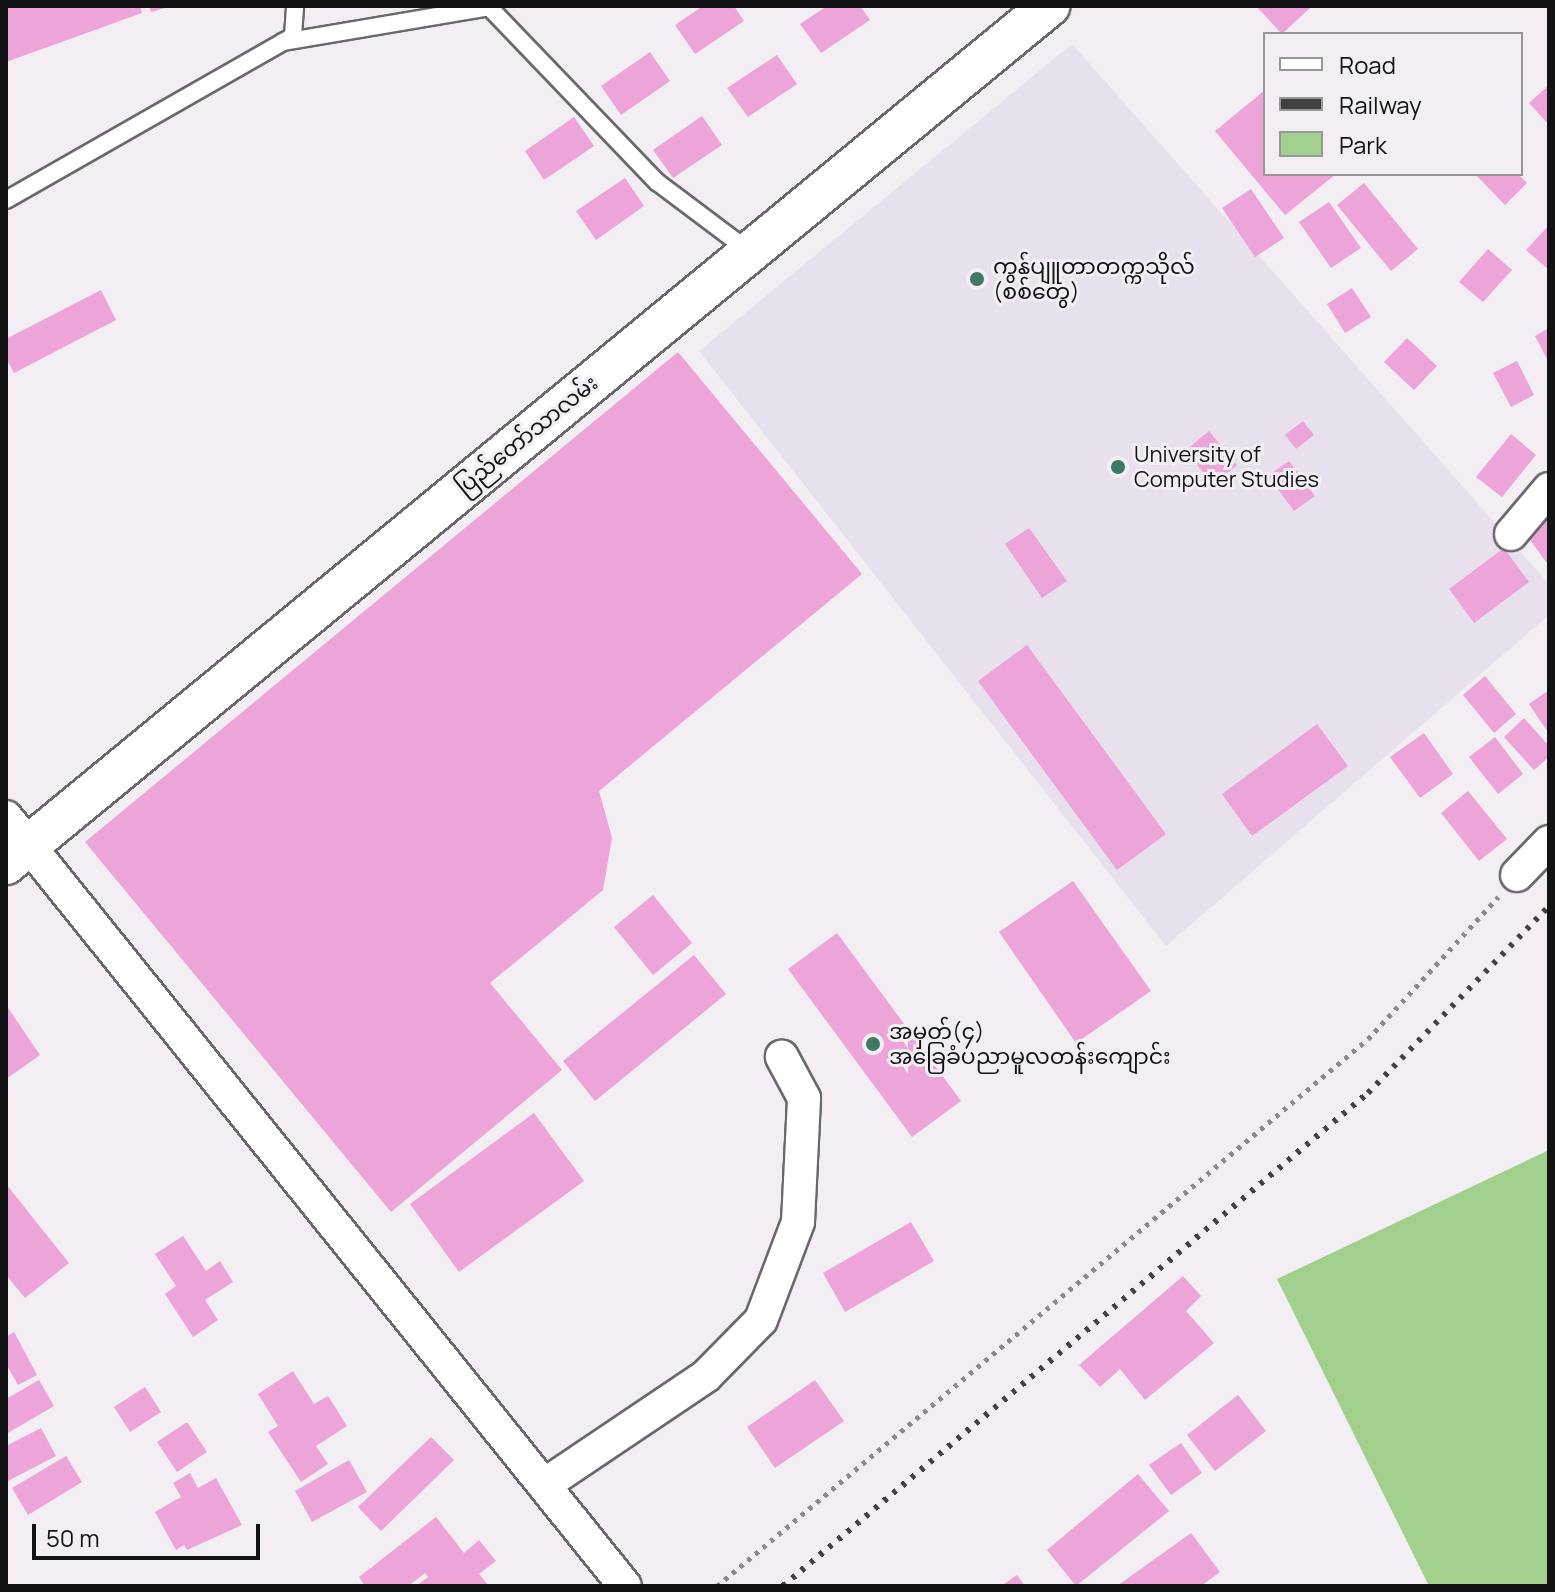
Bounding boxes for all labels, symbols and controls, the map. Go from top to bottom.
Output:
legend [1263,32,1523,176]
text: Road [1339,48,1396,81]
text: Railway [1339,88,1422,121]
text: Park [1339,128,1387,161]
place label: ကွန်ပျူတာတက္ကသိုလ် (စစ်တွေ) [993,253,1195,304]
marker: ကွန်ပျူတာတက္ကသိုလ် (စစ်တွေ) [968,270,986,288]
street label: ပြည်တော်သာလမ်း [451,370,603,500]
place label: University of Computer Studies [1134,441,1319,492]
marker: University of Computer Studies [1109,458,1127,476]
place label: အမှတ်(၄) အခြေခံပညာမူလတန်းကျောင်း [889,1018,1171,1070]
marker: အမှတ်(၄) အခြေခံပညာမူလတန်းကျောင်း [864,1035,882,1053]
scale bar [36,1508,264,1558]
text: 50 m [46,1521,100,1554]

